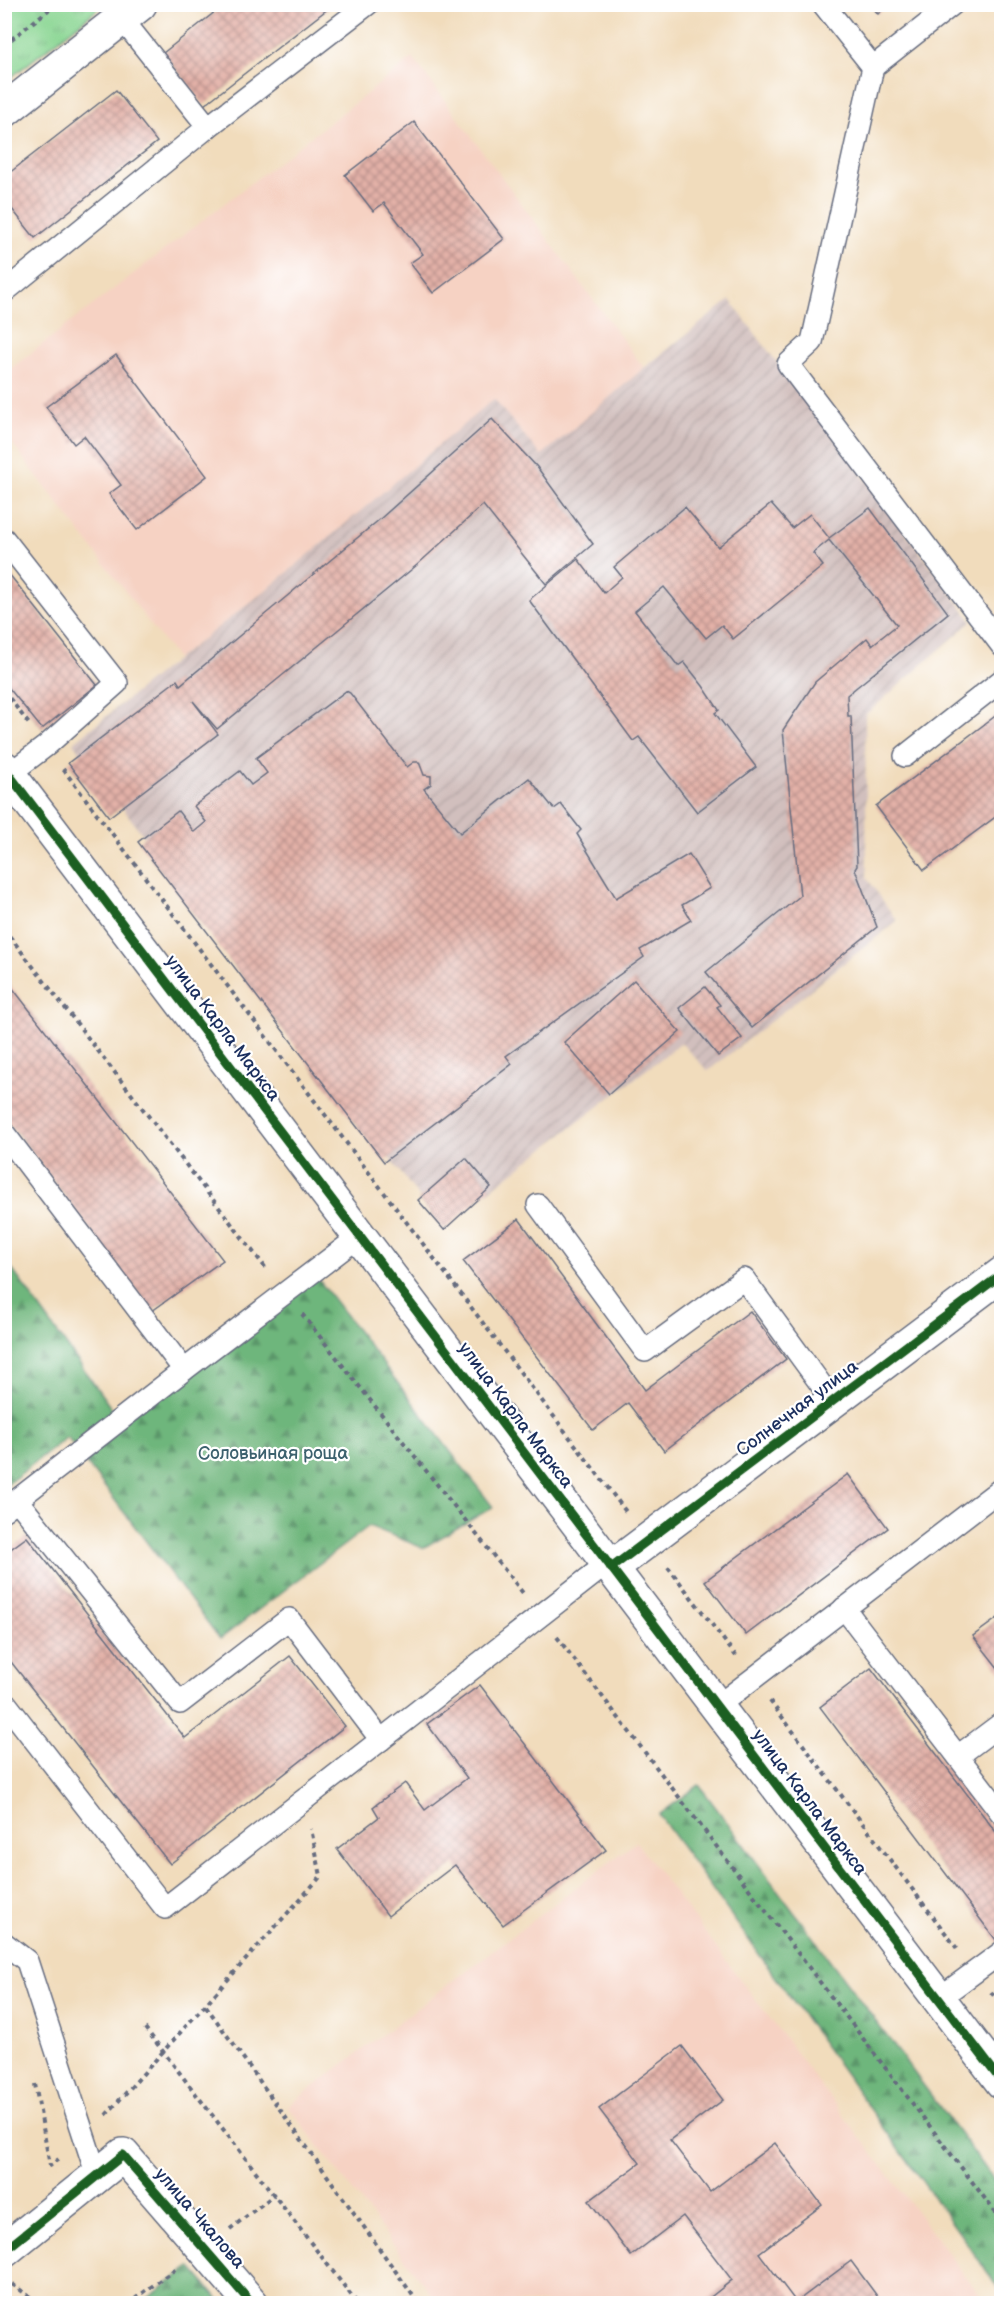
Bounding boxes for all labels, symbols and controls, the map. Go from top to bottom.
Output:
street label: улица Карла Маркса [161,951,285,1106]
street label: улица Карла Маркса [454,1338,578,1493]
street label: Солнечная улица [732,1356,862,1461]
park label: Соловьиная роща [198,1443,348,1464]
street label: улица Карла Маркса [748,1725,872,1880]
street label: улица Чкалова [150,2164,249,2273]

